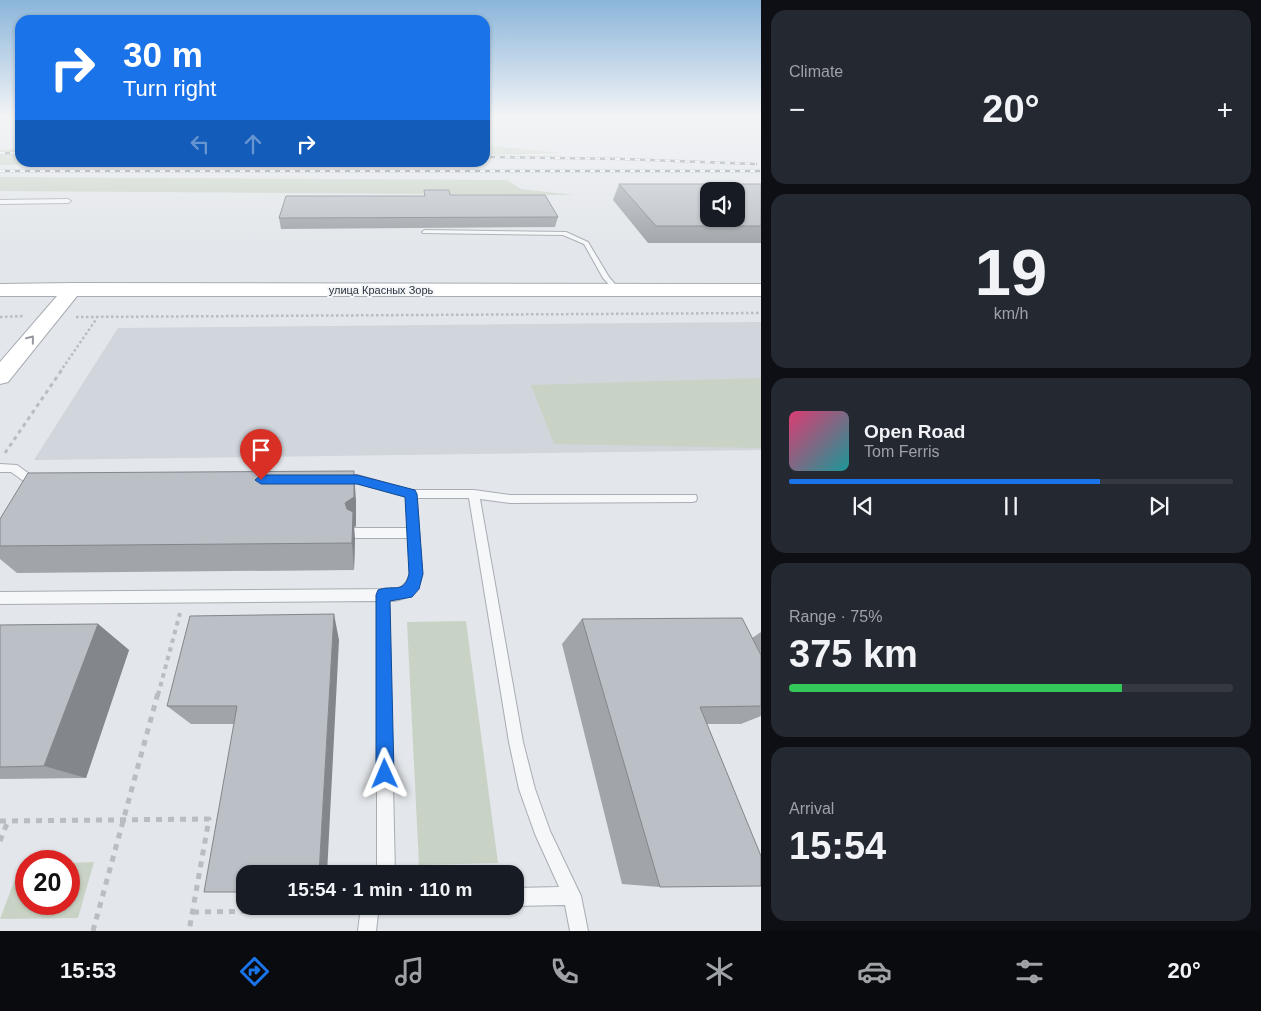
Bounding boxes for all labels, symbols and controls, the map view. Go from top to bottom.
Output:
icon: right [40,35,105,100]
text: 30 m [123,35,203,74]
text: Climate [789,63,843,80]
text: Turn right [123,76,216,101]
text: 20° [982,88,1040,130]
text: − [789,94,805,125]
text: + [1217,94,1233,125]
icon: left [186,130,214,158]
icon: ahead [239,130,267,158]
icon: right [292,130,320,158]
map controls [700,182,745,227]
button: sound [700,182,745,227]
text: 19 [975,236,1047,309]
street label: улица Красных Зорь [329,284,434,296]
text: km/h [994,305,1028,322]
one-way arrow [25,336,33,345]
text: Open Road [864,421,965,442]
pin [240,429,282,480]
icon: arrive [247,436,275,464]
text: Tom Ferris [864,443,940,460]
icon: previous [849,492,877,520]
icon: pause [997,492,1025,520]
icon: next [1145,492,1173,520]
text: Range · 75% [789,608,882,625]
text: 375 km [789,633,918,675]
position arrow [358,747,410,799]
text: Arrival [789,800,834,817]
text: 15:54 [789,825,886,867]
speed limit sign: 20 [15,850,80,915]
text: 15:54 · 1 min · 110 m [288,879,472,900]
icon: directions [237,954,272,989]
icon: music [392,954,427,989]
icon: phone [547,954,582,989]
icon: climate [702,954,737,989]
icon: car [857,954,892,989]
icon: filters [1012,954,1047,989]
text: 15:53 [60,958,116,983]
text: 20° [1168,958,1201,983]

